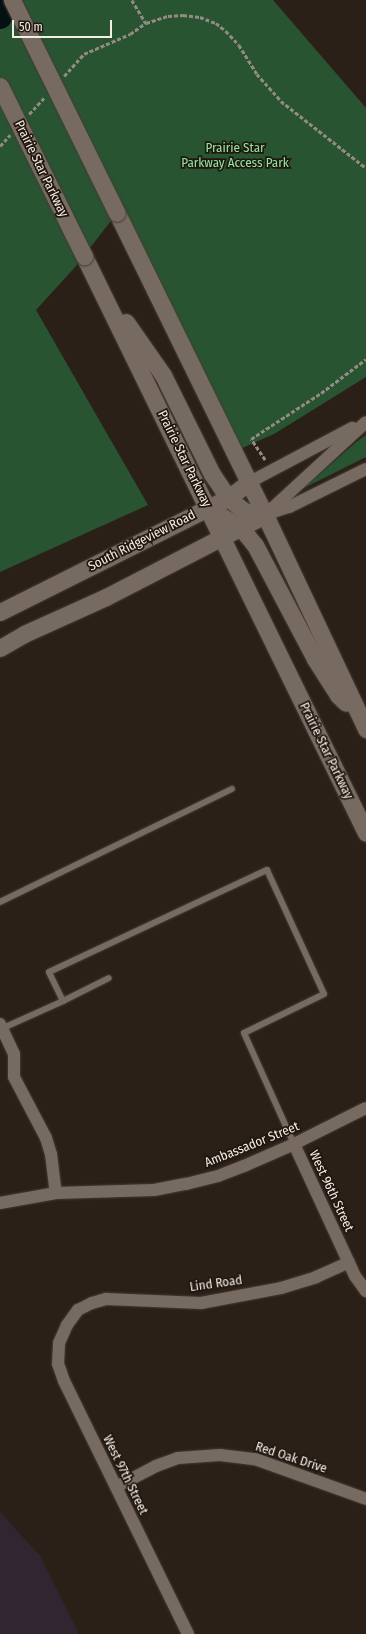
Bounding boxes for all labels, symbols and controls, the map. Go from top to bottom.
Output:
scale bar [14,12,114,38]
text: 50 m [19,20,43,34]
street label: Prairie Star Parkway [11,118,71,220]
park label: Prairie Star Parkway Access Park [181,141,289,172]
street label: Prairie Star Parkway [154,408,214,510]
street label: South Ridgeview Road [86,507,198,575]
street label: Prairie Star Parkway [296,700,356,802]
street label: Ambassador Street [202,1119,302,1171]
street label: West 96th Street [305,1148,357,1234]
street label: Lind Road [189,1273,243,1295]
street label: West 97th Street [99,1433,151,1517]
street label: Red Oak Drive [253,1439,329,1477]

